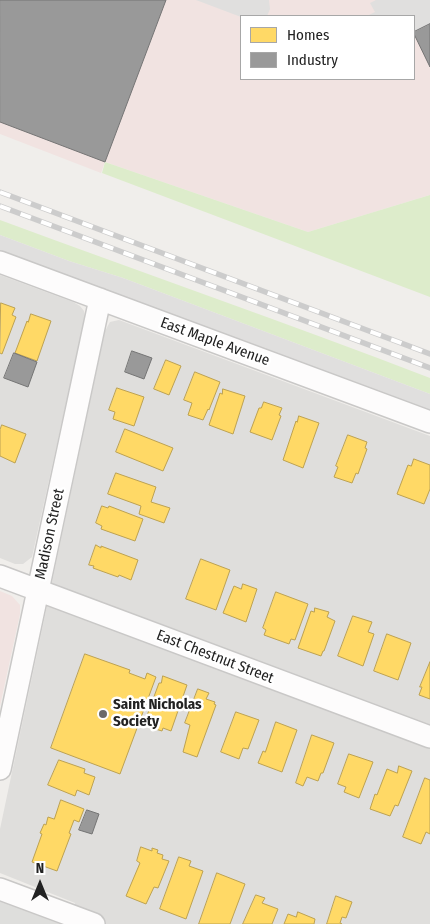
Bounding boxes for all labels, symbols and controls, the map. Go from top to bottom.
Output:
legend [240,15,415,80]
text: Homes [287,26,329,44]
text: Industry [287,51,338,69]
street label: East Maple Avenue [158,314,272,370]
street label: Madison Street [32,487,68,581]
street label: East Chestnut Street [154,626,276,688]
place label: Saint Nicholas Society [113,696,202,731]
marker: Saint Nicholas Society [97,708,109,720]
north arrow [15,859,65,909]
text: N [36,860,44,877]

